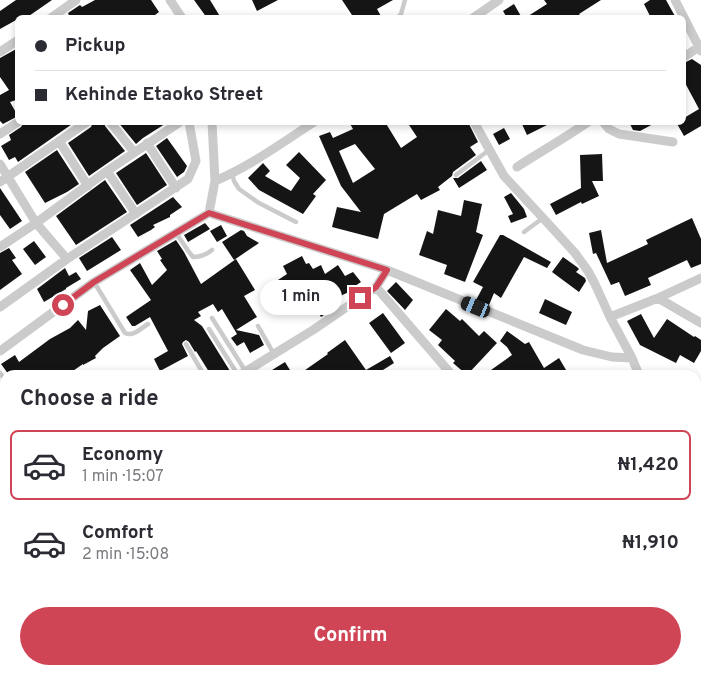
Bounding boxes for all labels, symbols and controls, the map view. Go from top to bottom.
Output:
text: Pickup [65,34,125,58]
text: Kehinde Etaoko Street [65,83,263,107]
callout: 1 min [260,280,342,316]
text: 1 min [282,287,320,307]
route end [349,287,371,309]
route start [52,294,74,316]
car [459,294,492,320]
text: Choose a ride [20,386,158,413]
icon: car [22,443,67,488]
text: Economy [82,443,163,467]
text: ₦1,420 [617,453,679,477]
text: 1 min · 15:07 [82,467,164,487]
icon: car [22,521,67,566]
text: Comfort [82,521,154,545]
text: ₦1,910 [622,531,679,555]
text: 2 min · 15:08 [82,545,169,565]
button: Confirm [20,607,681,665]

